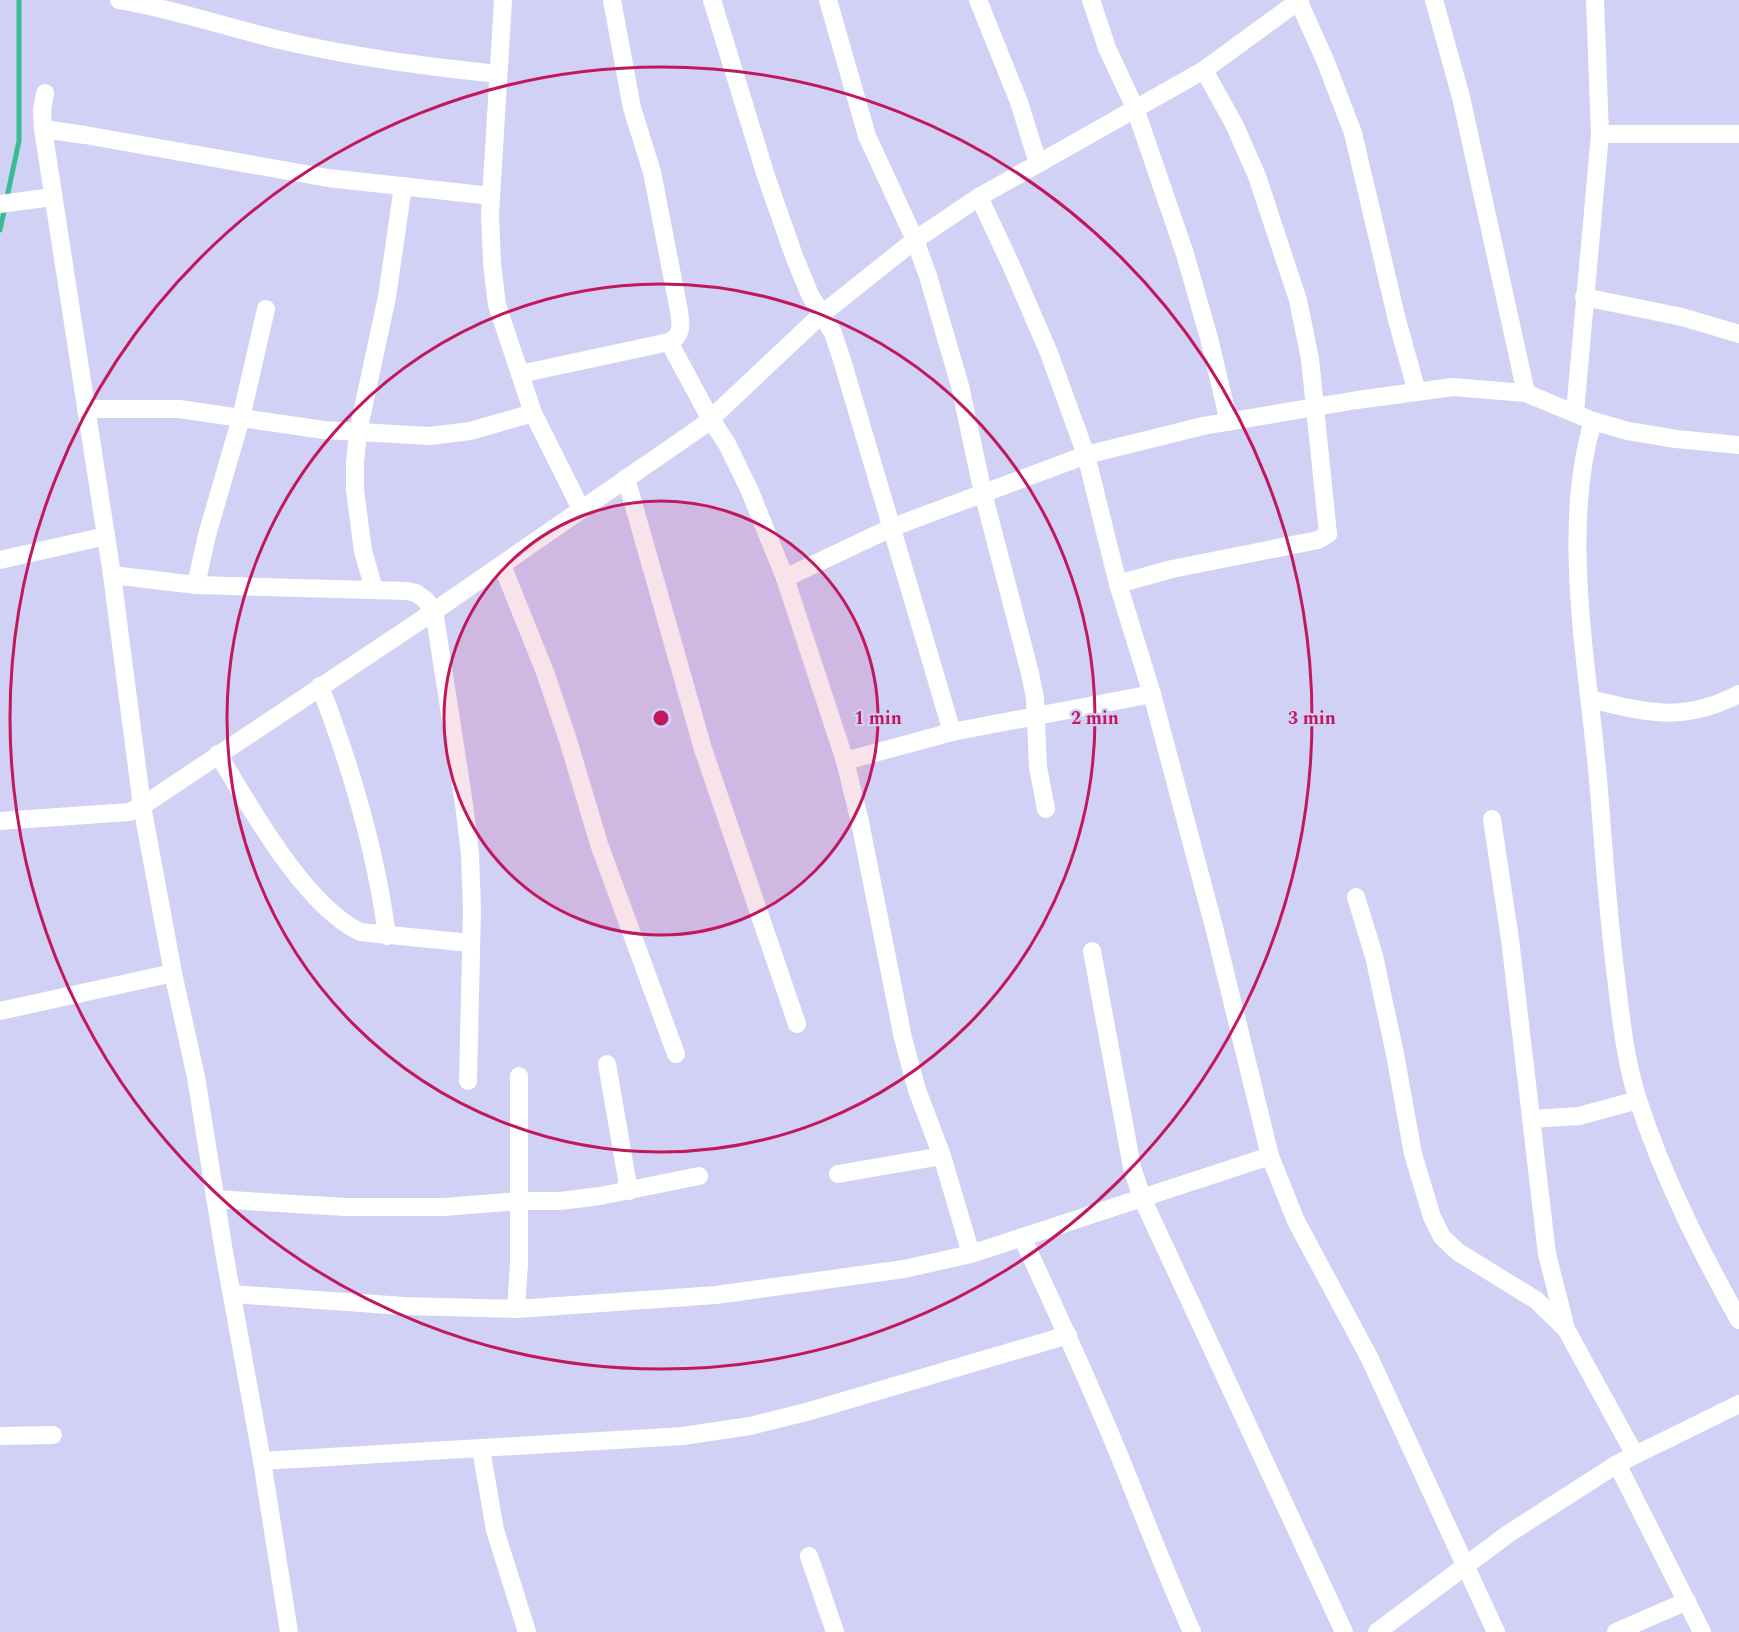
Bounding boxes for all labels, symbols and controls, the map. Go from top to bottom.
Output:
text: 1 min [854,705,902,732]
text: 2 min [1071,705,1119,732]
text: 3 min [1288,705,1336,732]
centre of rings [651,708,671,728]

